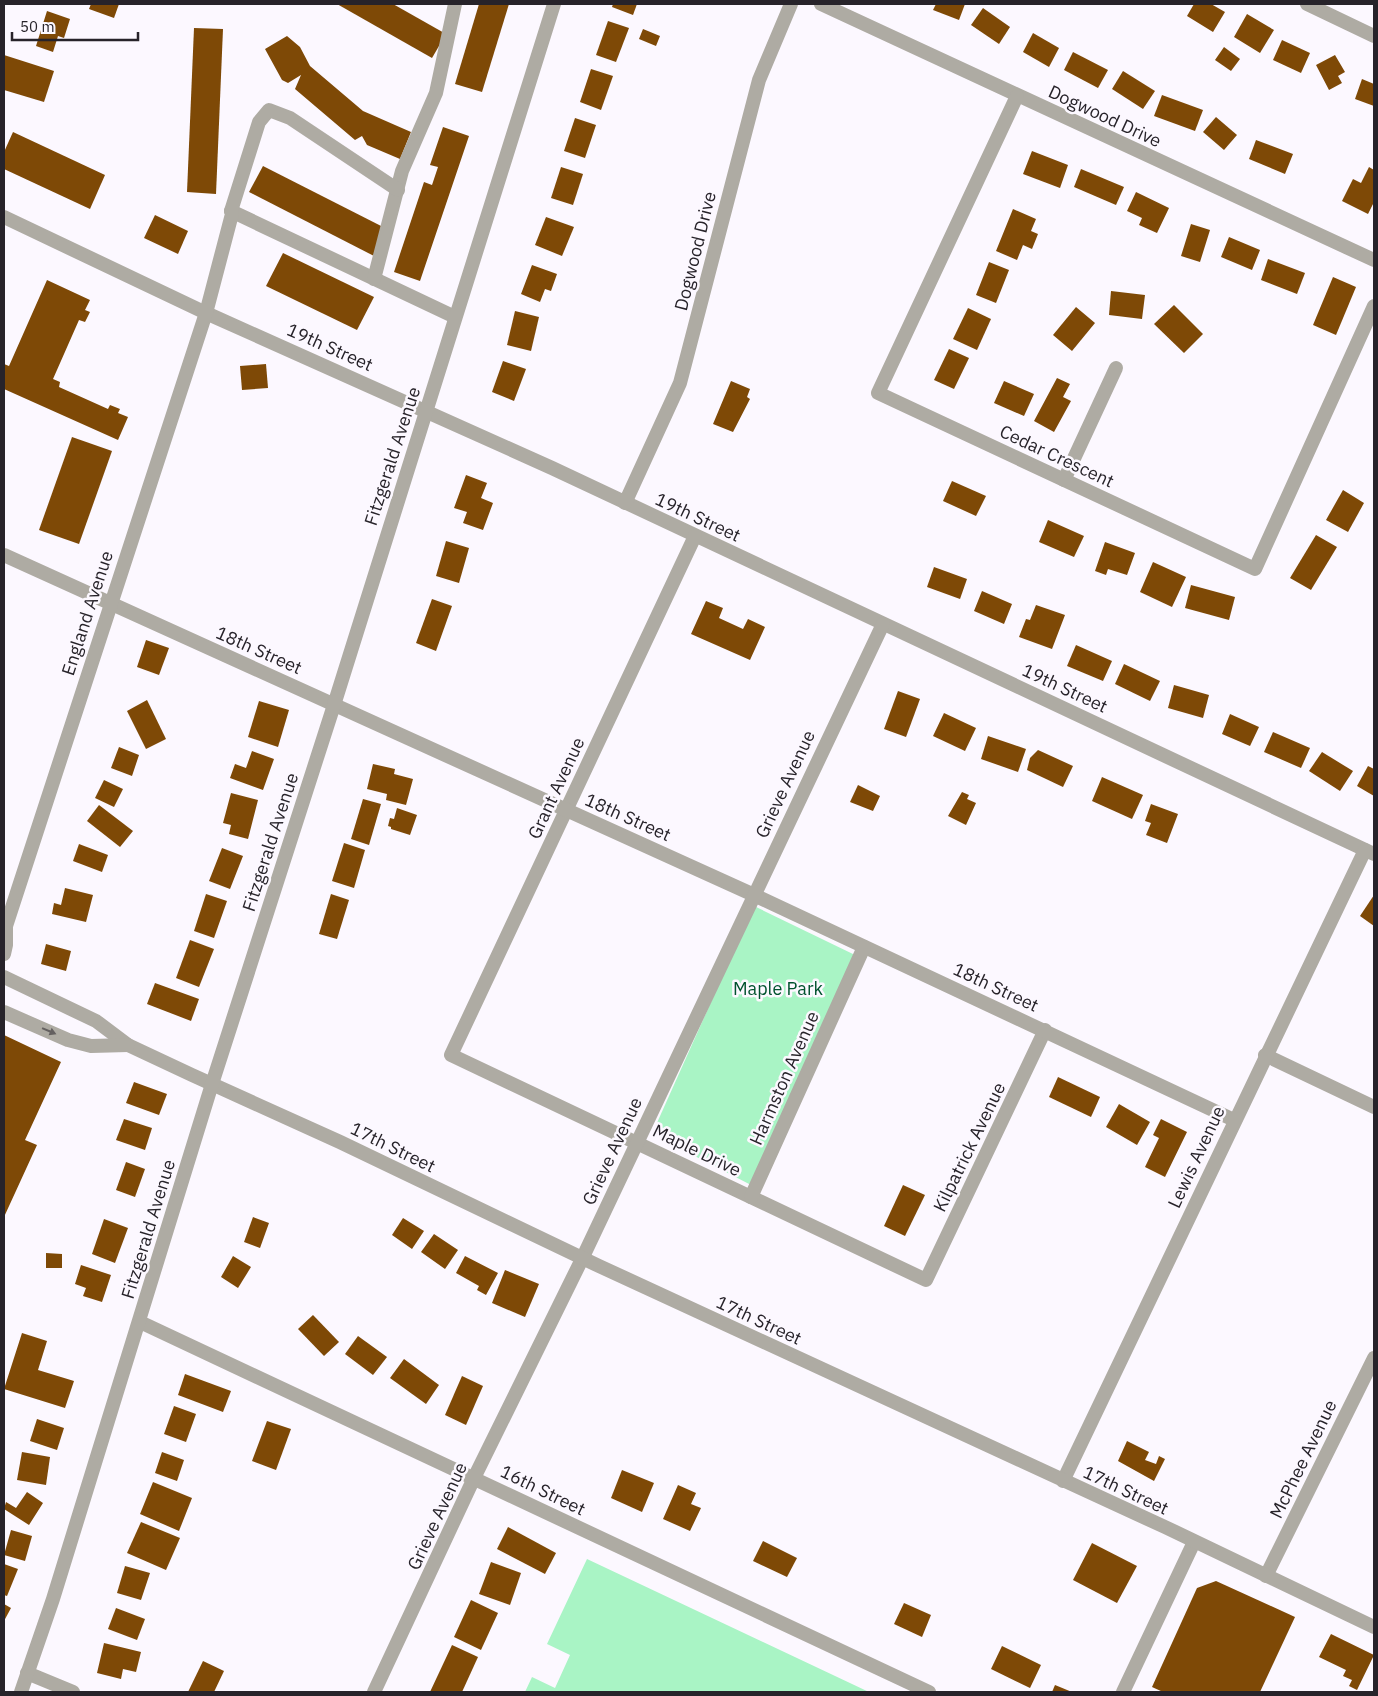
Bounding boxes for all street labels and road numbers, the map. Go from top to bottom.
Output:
street label: Dogwood Drive [1045,80,1165,152]
street label: Dogwood Drive [669,189,721,313]
street label: 19th Street [283,318,377,376]
street label: Fitzgerald Avenue [359,384,425,528]
street label: Cedar Crescent [996,419,1118,493]
street label: 19th Street [652,487,744,547]
street label: England Avenue [56,548,118,678]
street label: 18th Street [212,621,306,679]
street label: 19th Street [1019,658,1111,718]
street label: Grieve Avenue [750,726,820,842]
street label: Grant Avenue [522,733,590,843]
street label: Fitzgerald Avenue [237,770,303,914]
street label: 18th Street [581,788,675,846]
street label: 18th Street [950,957,1042,1017]
street label: Harmston Avenue [744,1007,824,1149]
street label: Kilpatrick Avenue [928,1078,1010,1215]
street label: Grieve Avenue [577,1093,647,1209]
street label: Lewis Avenue [1162,1102,1230,1212]
street label: 17th Street [347,1117,439,1177]
street label: Maple Drive [649,1119,745,1181]
street label: Fitzgerald Avenue [116,1157,180,1301]
street label: 17th Street [713,1290,805,1350]
street label: McPhee Avenue [1264,1396,1342,1522]
street label: Grieve Avenue [402,1458,472,1574]
street label: 16th Street [497,1460,589,1520]
street label: 17th Street [1080,1460,1172,1520]

